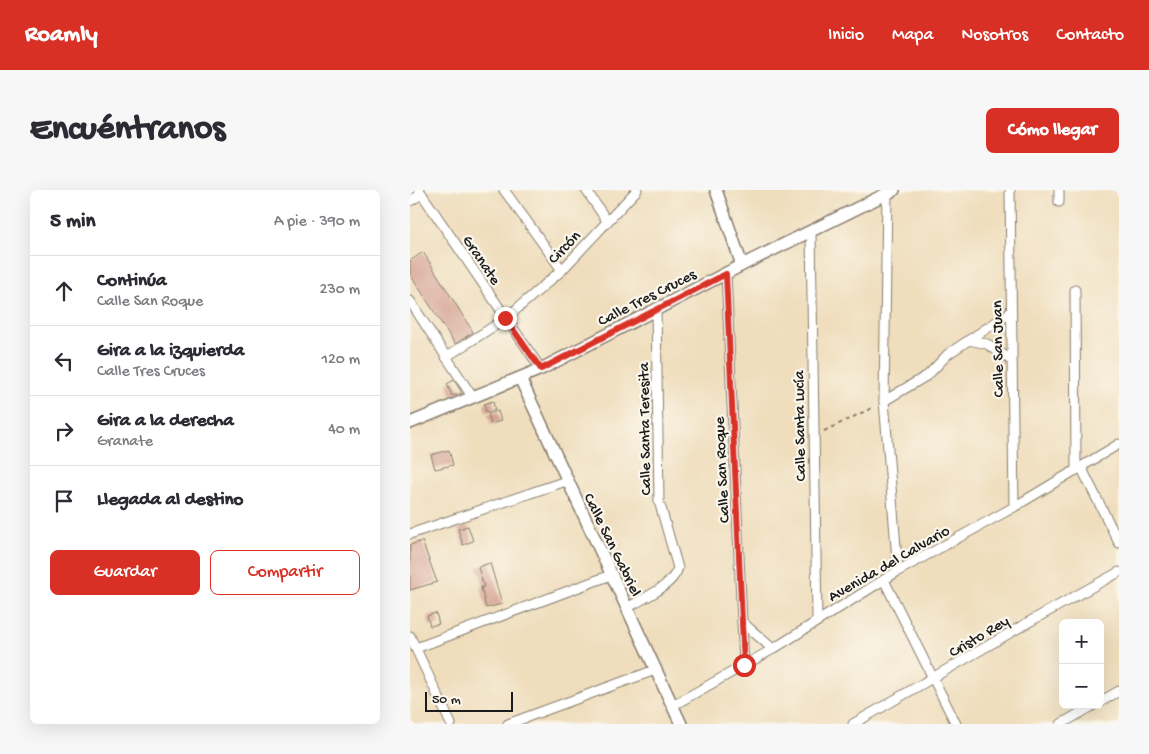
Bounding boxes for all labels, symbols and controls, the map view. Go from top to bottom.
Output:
text: Roamly [25,21,98,50]
text: Inicio [828,25,864,46]
text: Mapa [892,25,933,46]
text: Nosotros [961,25,1028,46]
text: Contacto [1056,25,1124,46]
button: Cómo llegar [986,108,1119,153]
text: Encuéntranos [30,110,225,151]
text: 5 min [50,210,95,235]
text: A pie · 390 m [274,213,360,232]
street label: Circón [545,227,586,269]
street label: Granate [457,232,504,290]
street label: Calle Tres Cruces [595,266,701,332]
text: Continúa [97,270,167,293]
icon: ahead [50,277,78,305]
text: 230 m [320,281,360,300]
text: Calle San Roque [97,293,203,312]
street label: Calle San Juan [989,300,1010,398]
route end [494,307,517,330]
text: Gira a la izquierda [97,340,244,363]
icon: left [50,347,78,375]
text: 120 m [321,351,360,370]
street label: Calle Santa Teresita [636,361,657,496]
text: Calle Tres Cruces [97,363,205,382]
street label: Calle Santa Lucía [791,369,812,482]
text: Gira a la derecha [97,410,234,433]
street label: Calle San Roque [711,415,736,523]
icon: right [50,417,78,445]
text: 40 m [328,421,360,440]
text: Granate [97,433,153,452]
icon: arrive [50,487,78,515]
text: Llegada al destino [97,489,243,512]
street label: Calle San Gabriel [578,491,644,600]
street label: Avenida del Calvario [826,522,954,608]
button: Guardar [50,550,200,595]
button: Compartir [210,550,360,595]
street label: Cristo Rey [946,613,1013,663]
map controls [1059,619,1104,709]
button: + [1059,619,1104,664]
route start [733,654,756,677]
button: − [1059,664,1104,709]
scale bar [425,689,512,712]
text: 50 m [432,692,461,709]

